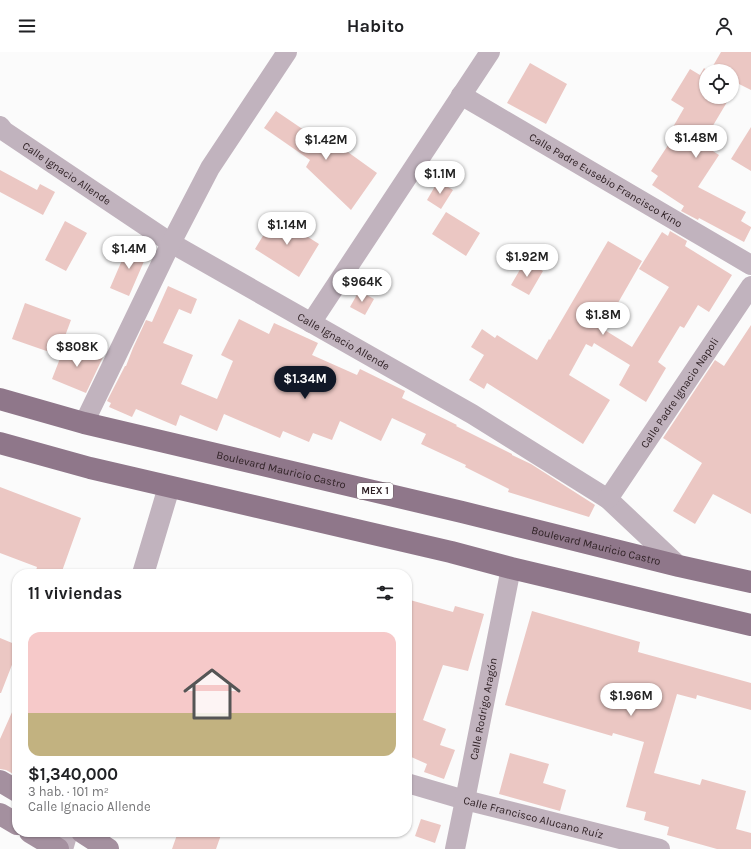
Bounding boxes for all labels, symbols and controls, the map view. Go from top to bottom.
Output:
icon: menu [16,15,38,37]
text: Habito [347,15,404,37]
icon: person [713,15,735,37]
map controls [699,64,739,104]
button: locate [699,64,739,104]
pin: $1.48M [663,125,729,159]
pin: $1.42M [293,127,359,161]
street label: Calle Padre Eusebio Francisco Kino [527,130,685,230]
text: $1.48M [674,130,718,145]
text: $1.42M [304,132,348,147]
street label: Calle Ignacio Allende [20,139,114,208]
pin: $1.1M [412,161,468,195]
text: $1.1M [424,166,456,181]
pin: $1.14M [254,212,320,246]
text: $1.14M [267,217,307,232]
pin: $1.4M [101,236,157,270]
text: $1.4M [111,241,147,256]
pin: $1.92M [494,244,560,278]
text: $1.92M [505,249,549,264]
pin: $964K [334,269,390,303]
text: $964K [341,274,383,289]
pin: $1.8M [575,302,631,336]
text: $1.8M [585,307,621,322]
street label: Calle Ignacio Allende [295,310,392,373]
pin: $808K [49,334,105,368]
street label: Calle Padre Ignacio Napoli [638,335,721,450]
text: $808K [56,339,98,354]
pin: $1.34M [272,366,338,400]
text: $1.34M [283,371,327,386]
street label: Boulevard Mauricio Castro [215,448,347,491]
road number: MEX 1 [357,483,393,499]
street label: Boulevard Mauricio Castro [530,523,662,568]
icon: filters [374,582,396,604]
text: 11 viviendas [28,583,122,603]
street label: Calle Rodrigo Aragón [467,657,500,761]
icon: home [176,658,248,730]
pin: $1.96M [598,683,664,717]
text: $1.96M [609,688,653,703]
text: $1,340,000 [28,764,118,784]
text: 3 hab. · 101 m² [28,784,109,799]
street label: Calle Francisco Alucano Ruíz [462,793,605,841]
text: Calle Ignacio Allende [28,799,151,814]

